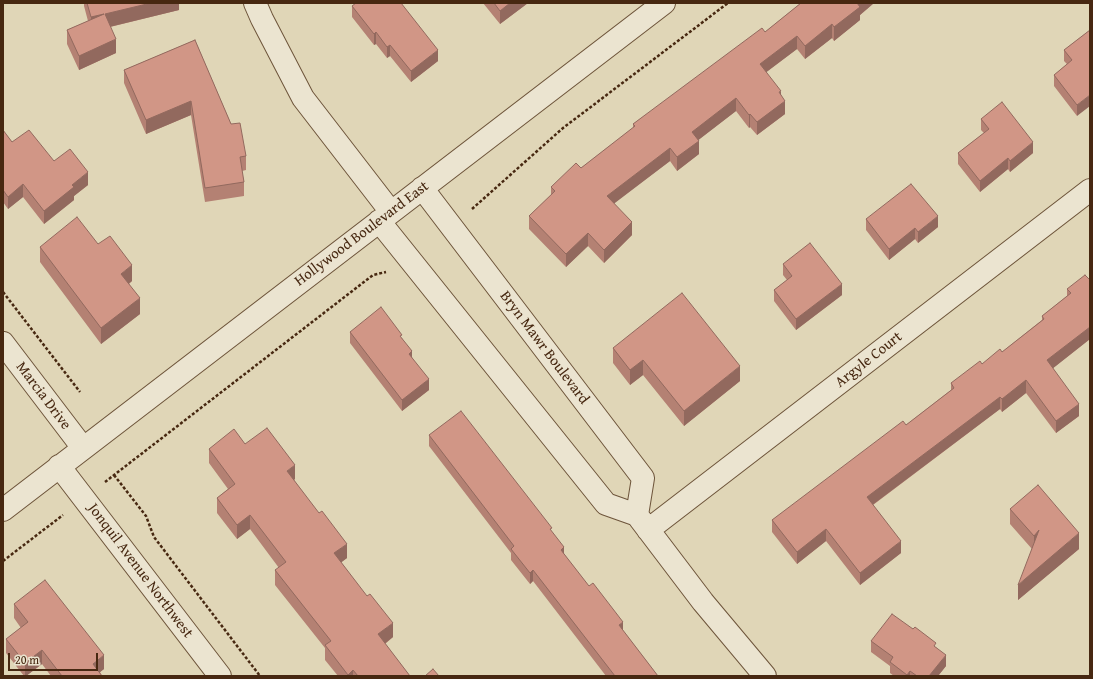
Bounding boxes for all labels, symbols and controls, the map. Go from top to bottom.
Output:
street label: Hollywood Boulevard East [291,178,433,290]
street label: Bryn Mawr Boulevard [496,288,592,408]
street label: Argyle Court [832,328,906,392]
street label: Marcia Drive [12,359,74,433]
street label: Jonquil Avenue Northwest [83,500,197,642]
scale bar [10,645,100,671]
text: 20 m [15,651,39,668]

